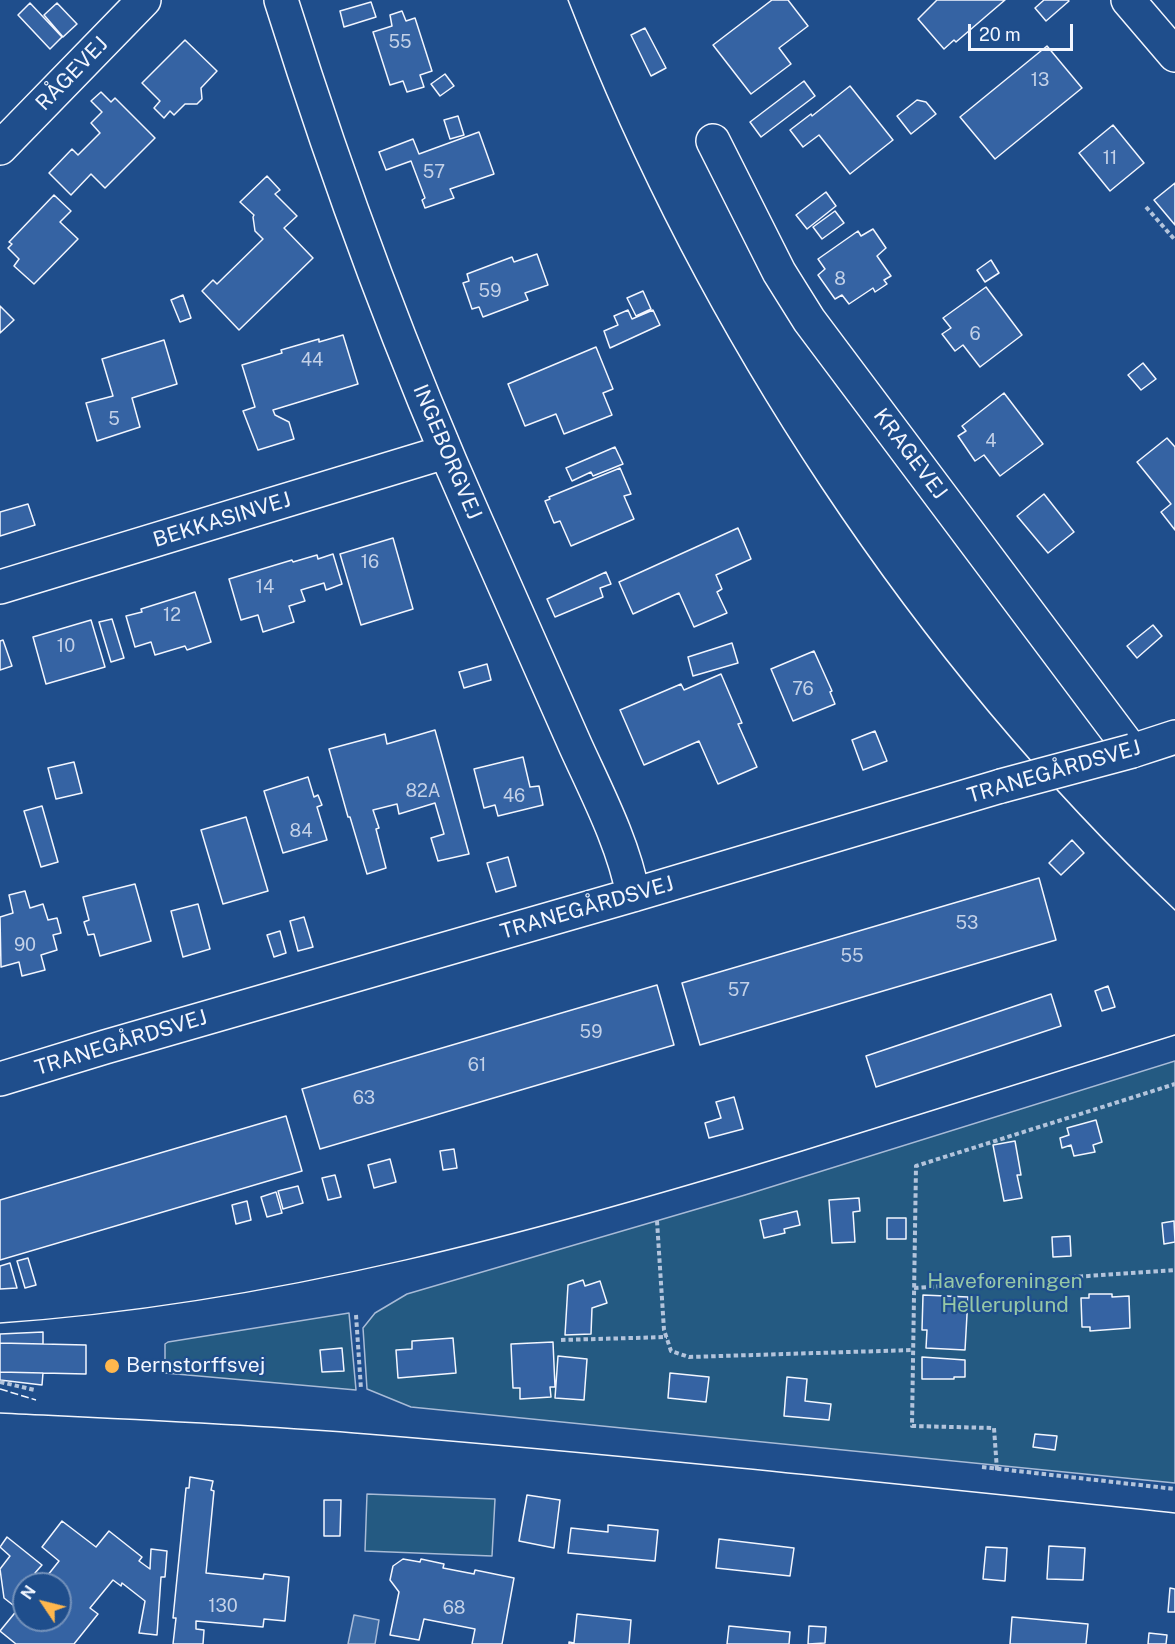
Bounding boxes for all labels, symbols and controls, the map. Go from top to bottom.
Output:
scale bar [971,12,1076,50]
text: 20 m [979,24,1021,45]
house number: 55 [388,31,412,53]
street label: RÅGEVEJ [31,32,113,116]
house number: 13 [1031,69,1049,91]
house number: 11 [1103,147,1117,169]
house number: 57 [423,161,445,183]
house number: 8 [834,268,846,290]
house number: 59 [479,280,501,302]
house number: 6 [969,323,981,345]
house number: 44 [301,349,323,371]
street label: INGEBORGVEJ [407,381,487,523]
street label: KRAGEVEJ [868,404,952,504]
house number: 5 [108,408,120,430]
house number: 4 [985,430,997,452]
street label: BEKKASINVEJ [150,487,294,553]
house number: 16 [361,551,379,573]
house number: 14 [256,576,274,598]
house number: 12 [163,604,181,626]
house number: 10 [57,635,75,657]
house number: 76 [792,678,814,700]
street label: TRANEGÅRDSVEJ [965,735,1143,809]
house number: 82A [405,780,441,802]
house number: 46 [503,785,525,807]
house number: 84 [290,820,312,842]
street label: TRANEGÅRDSVEJ [498,871,676,945]
house number: 53 [956,912,978,934]
house number: 90 [14,934,36,956]
house number: 55 [840,945,864,967]
house number: 57 [728,979,750,1001]
street label: TRANEGÅRDSVEJ [32,1005,210,1081]
house number: 59 [580,1021,602,1043]
house number: 61 [468,1054,486,1076]
house number: 63 [353,1087,375,1109]
park label: Haveforeningen Helleruplund [927,1269,1083,1319]
place label: Bernstorffsvej [126,1353,265,1379]
marker: Bernstorffsvej [103,1357,121,1375]
north arrow [12,1572,72,1632]
text: N [17,1582,40,1603]
house number: 130 [208,1595,238,1617]
house number: 68 [443,1597,465,1619]

